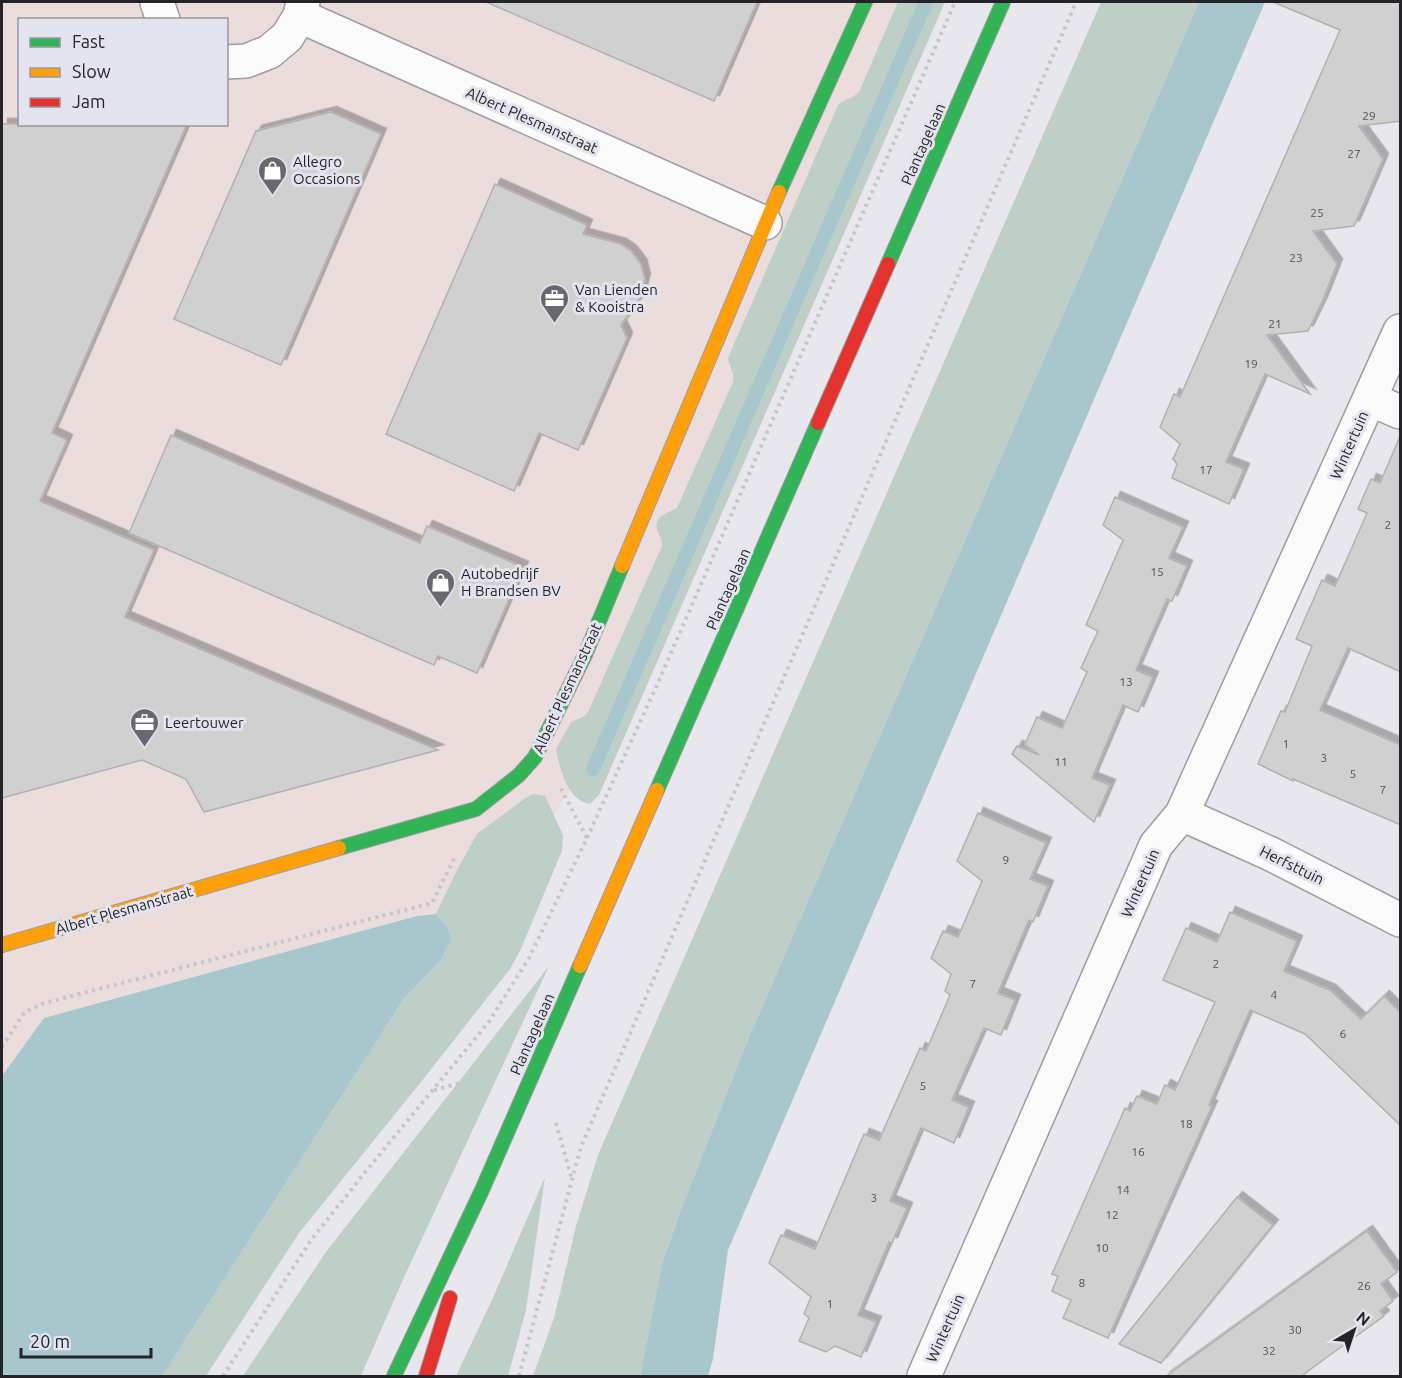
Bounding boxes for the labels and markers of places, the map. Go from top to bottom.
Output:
place label: Allegro Occasions [293,153,360,187]
shop icon: Allegro Occasions [256,154,288,196]
place label: Van Lienden & Kooistra [575,281,658,315]
office icon: Van Lienden & Kooistra [538,282,570,324]
place label: Autobedrijf H Brandsen BV [461,565,561,599]
shop icon: Autobedrijf H Brandsen BV [424,566,456,608]
office icon: Leertouwer [128,706,160,748]
place label: Leertouwer [165,714,244,731]

